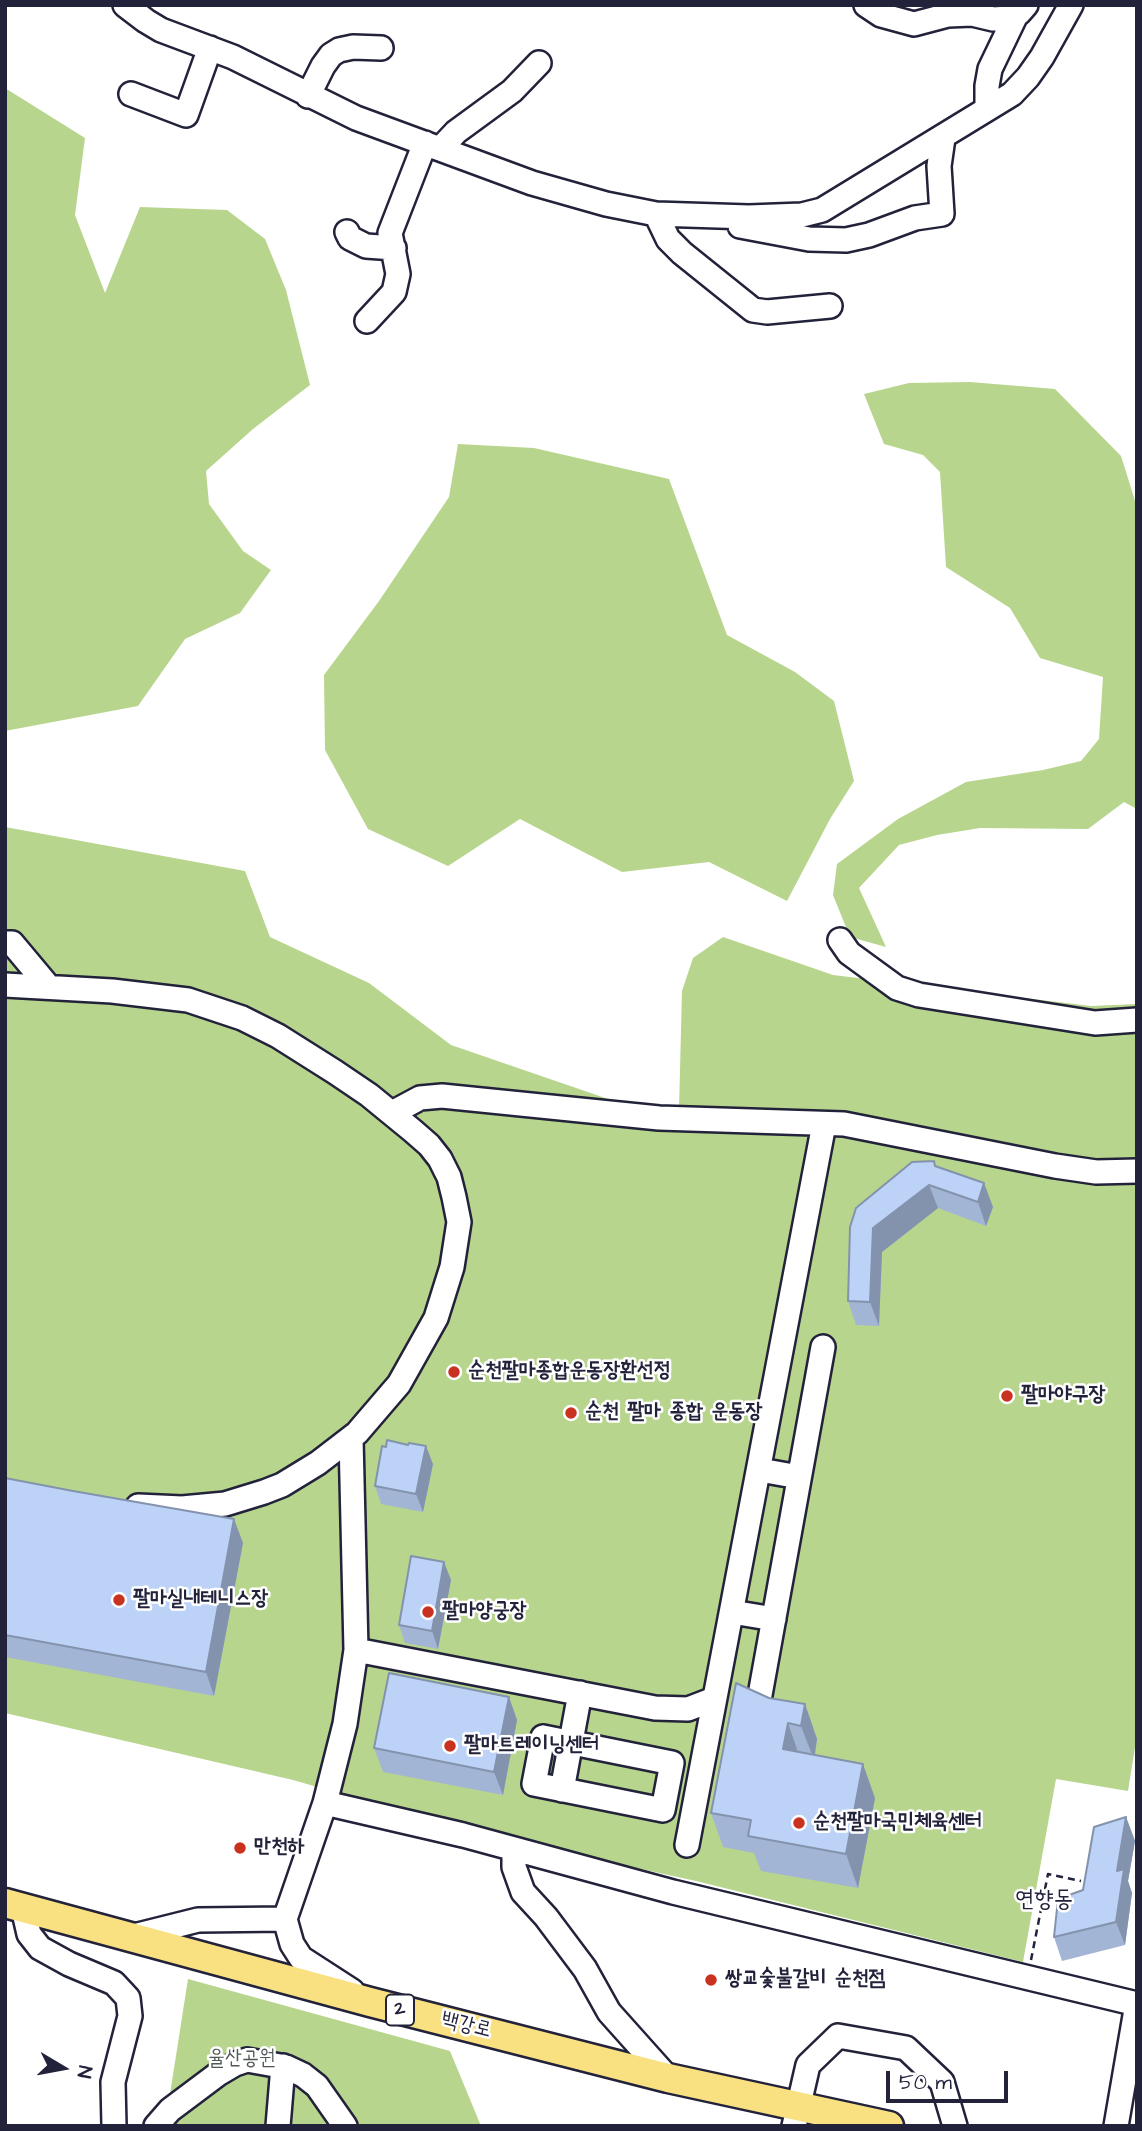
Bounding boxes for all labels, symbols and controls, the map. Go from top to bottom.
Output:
place label: 순천팔마종합운동장환선정 [468,1359,671,1385]
marker: 순천팔마종합운동장환선정 [446,1364,462,1380]
place label: 팔마야구장 [1021,1383,1105,1409]
marker: 팔마야구장 [999,1388,1015,1404]
place label: 순천 팔마 종합 운동장 [585,1400,762,1426]
marker: 순천 팔마 종합 운동장 [563,1405,579,1421]
place label: 팔마실내테니스장 [133,1587,268,1613]
marker: 팔마실내테니스장 [111,1592,127,1608]
place label: 팔마양궁장 [442,1599,526,1625]
marker: 팔마양궁장 [420,1604,436,1620]
place label: 팔마트레이닝센터 [464,1733,599,1759]
marker: 팔마트레이닝센터 [442,1738,458,1754]
place label: 순천팔마국민체육센터 [813,1810,982,1836]
marker: 순천팔마국민체육센터 [791,1815,807,1831]
place label: 만천하 [254,1835,305,1861]
marker: 만천하 [232,1840,248,1856]
district label: 연향동 [1015,1887,1073,1915]
place label: 쌍교숯불갈비 순천점 [725,1967,885,1993]
marker: 쌍교숯불갈비 순천점 [703,1972,719,1988]
road number: 2 [386,1994,414,2026]
street label: 백강로 [438,2008,494,2044]
north arrow [28,2033,98,2103]
park label: 율산공원 [208,2047,276,2073]
scale bar [890,2058,1012,2102]
text: N [70,2064,99,2080]
text: 50 m [899,2068,952,2097]

